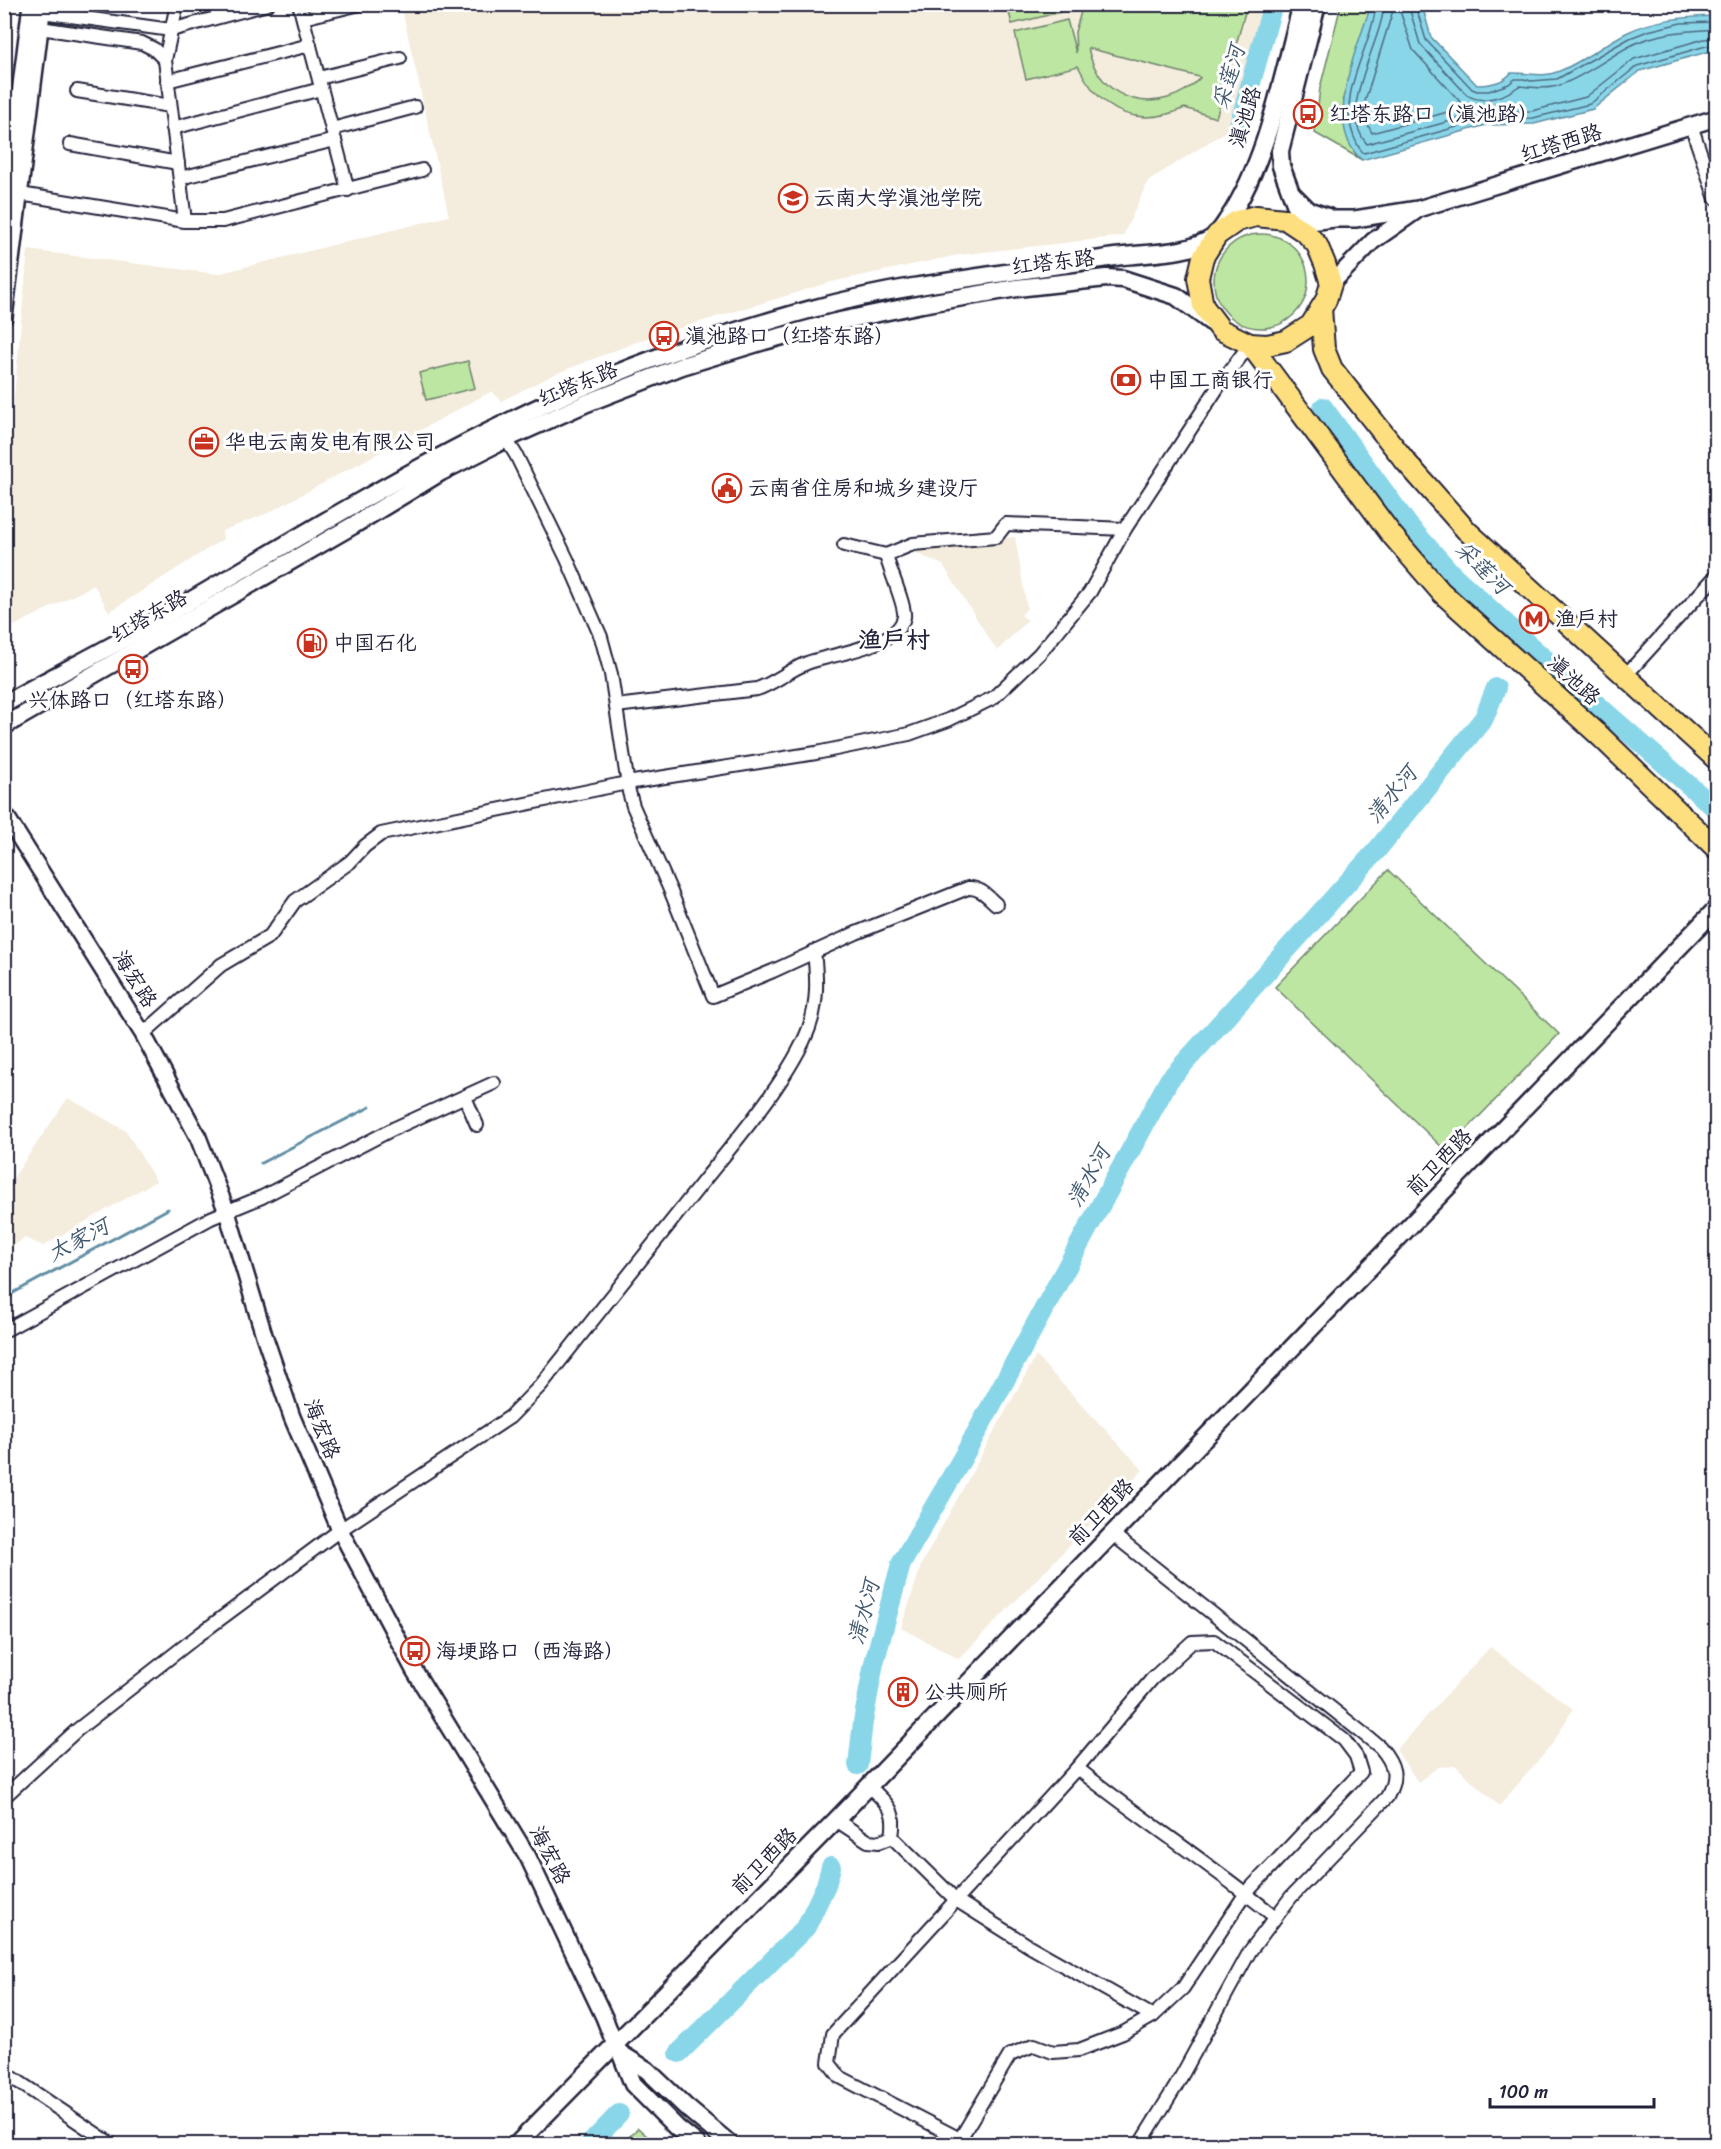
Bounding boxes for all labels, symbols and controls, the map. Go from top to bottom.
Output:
water label: 采莲河 [1201,37,1257,114]
street label: 滇池路 [1218,81,1272,153]
place label: 红塔东路口（滇池路） [1329,95,1539,133]
bus stop icon: 红塔东路口（滇池路） [1292,98,1324,130]
street label: 红塔西路 [1515,113,1607,173]
place label: 云南大学滇池学院 [814,179,982,217]
school or university icon: 云南大学滇池学院 [777,182,809,214]
street label: 红塔东路 [1009,238,1097,286]
place label: 滇池路口（红塔东路） [685,317,895,355]
bus stop icon: 滇池路口（红塔东路） [648,320,680,352]
street label: 红塔东路 [532,350,624,418]
place label: 中国工商银行 [1147,361,1273,399]
bank icon: 中国工商银行 [1110,364,1142,396]
place label: 华电云南发电有限公司 [225,423,435,461]
office icon: 华电云南发电有限公司 [188,426,220,458]
place label: 云南省住房和城乡建设厅 [748,469,979,507]
public building icon: 云南省住房和城乡建设厅 [711,472,743,504]
water label: 采莲河 [1445,530,1522,606]
street label: 红塔东路 [103,579,195,653]
place label: 渔户村 [1555,600,1618,638]
metro station icon: 渔户村 [1518,603,1550,635]
district label: 渔户村 [858,619,930,661]
place label: 中国石化 [333,624,417,662]
fuel station icon: 中国石化 [296,627,328,659]
street label: 滇池路 [1538,645,1610,715]
bus stop icon: 兴体路口（红塔东路） [117,653,149,685]
place label: 兴体路口（红塔东路） [28,681,238,719]
water label: 清水河 [1355,754,1429,832]
street label: 海宏路 [102,942,168,1016]
street label: 前卫西路 [1396,1119,1482,1205]
water label: 清水河 [1055,1135,1123,1215]
water label: 太家河 [40,1205,119,1272]
street label: 海宏路 [293,1393,351,1465]
street label: 前卫西路 [1058,1469,1144,1555]
water label: 清水河 [836,1572,892,1649]
place label: 海埂路口（西海路） [436,1632,625,1670]
bus stop icon: 海埂路口（西海路） [399,1635,431,1667]
place label: 公共厕所 [924,1673,1008,1711]
building icon: 公共厕所 [887,1676,919,1708]
street label: 海宏路 [518,1818,582,1892]
street label: 前卫西路 [721,1818,807,1904]
scale bar [1490,2071,1654,2109]
text: 100 m [1499,2076,1548,2108]

